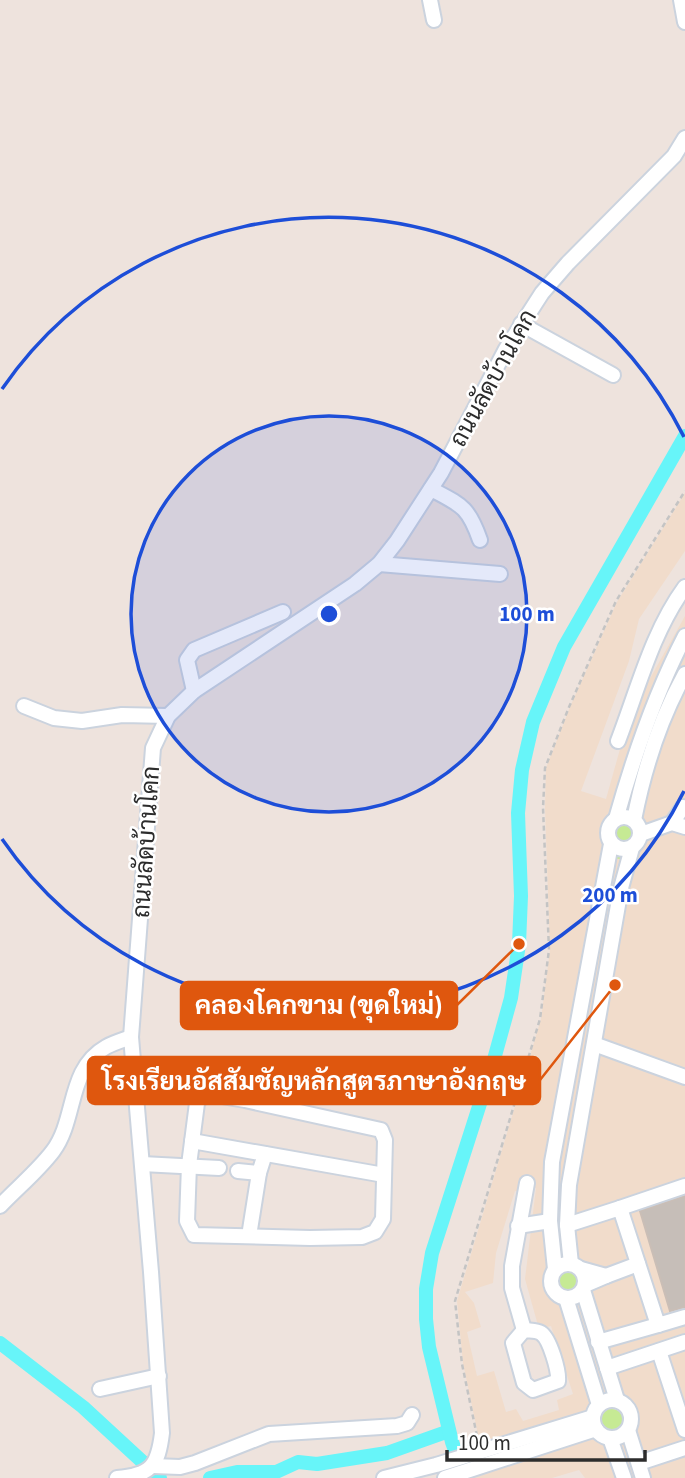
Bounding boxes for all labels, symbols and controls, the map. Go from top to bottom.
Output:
street label: ถนนลัดบ้านโคก [441,303,546,453]
text: 100 m [499,599,555,629]
centre of rings [317,602,341,626]
street label: ถนนลัดบ้านโคก [124,765,169,919]
text: 200 m [582,880,638,910]
callout: คลองโคกขาม (ขุดใหม่) [181,982,457,1029]
text: คลองโคกขาม (ขุดใหม่) [195,987,443,1024]
callout: โรงเรียนอัสสัมชัญหลักสูตรภาษาอังกฤษ [88,1057,540,1104]
text: โรงเรียนอัสสัมชัญหลักสูตรภาษาอังกฤษ [100,1063,526,1100]
scale bar [447,1418,645,1462]
text: 100 m [458,1428,511,1458]

